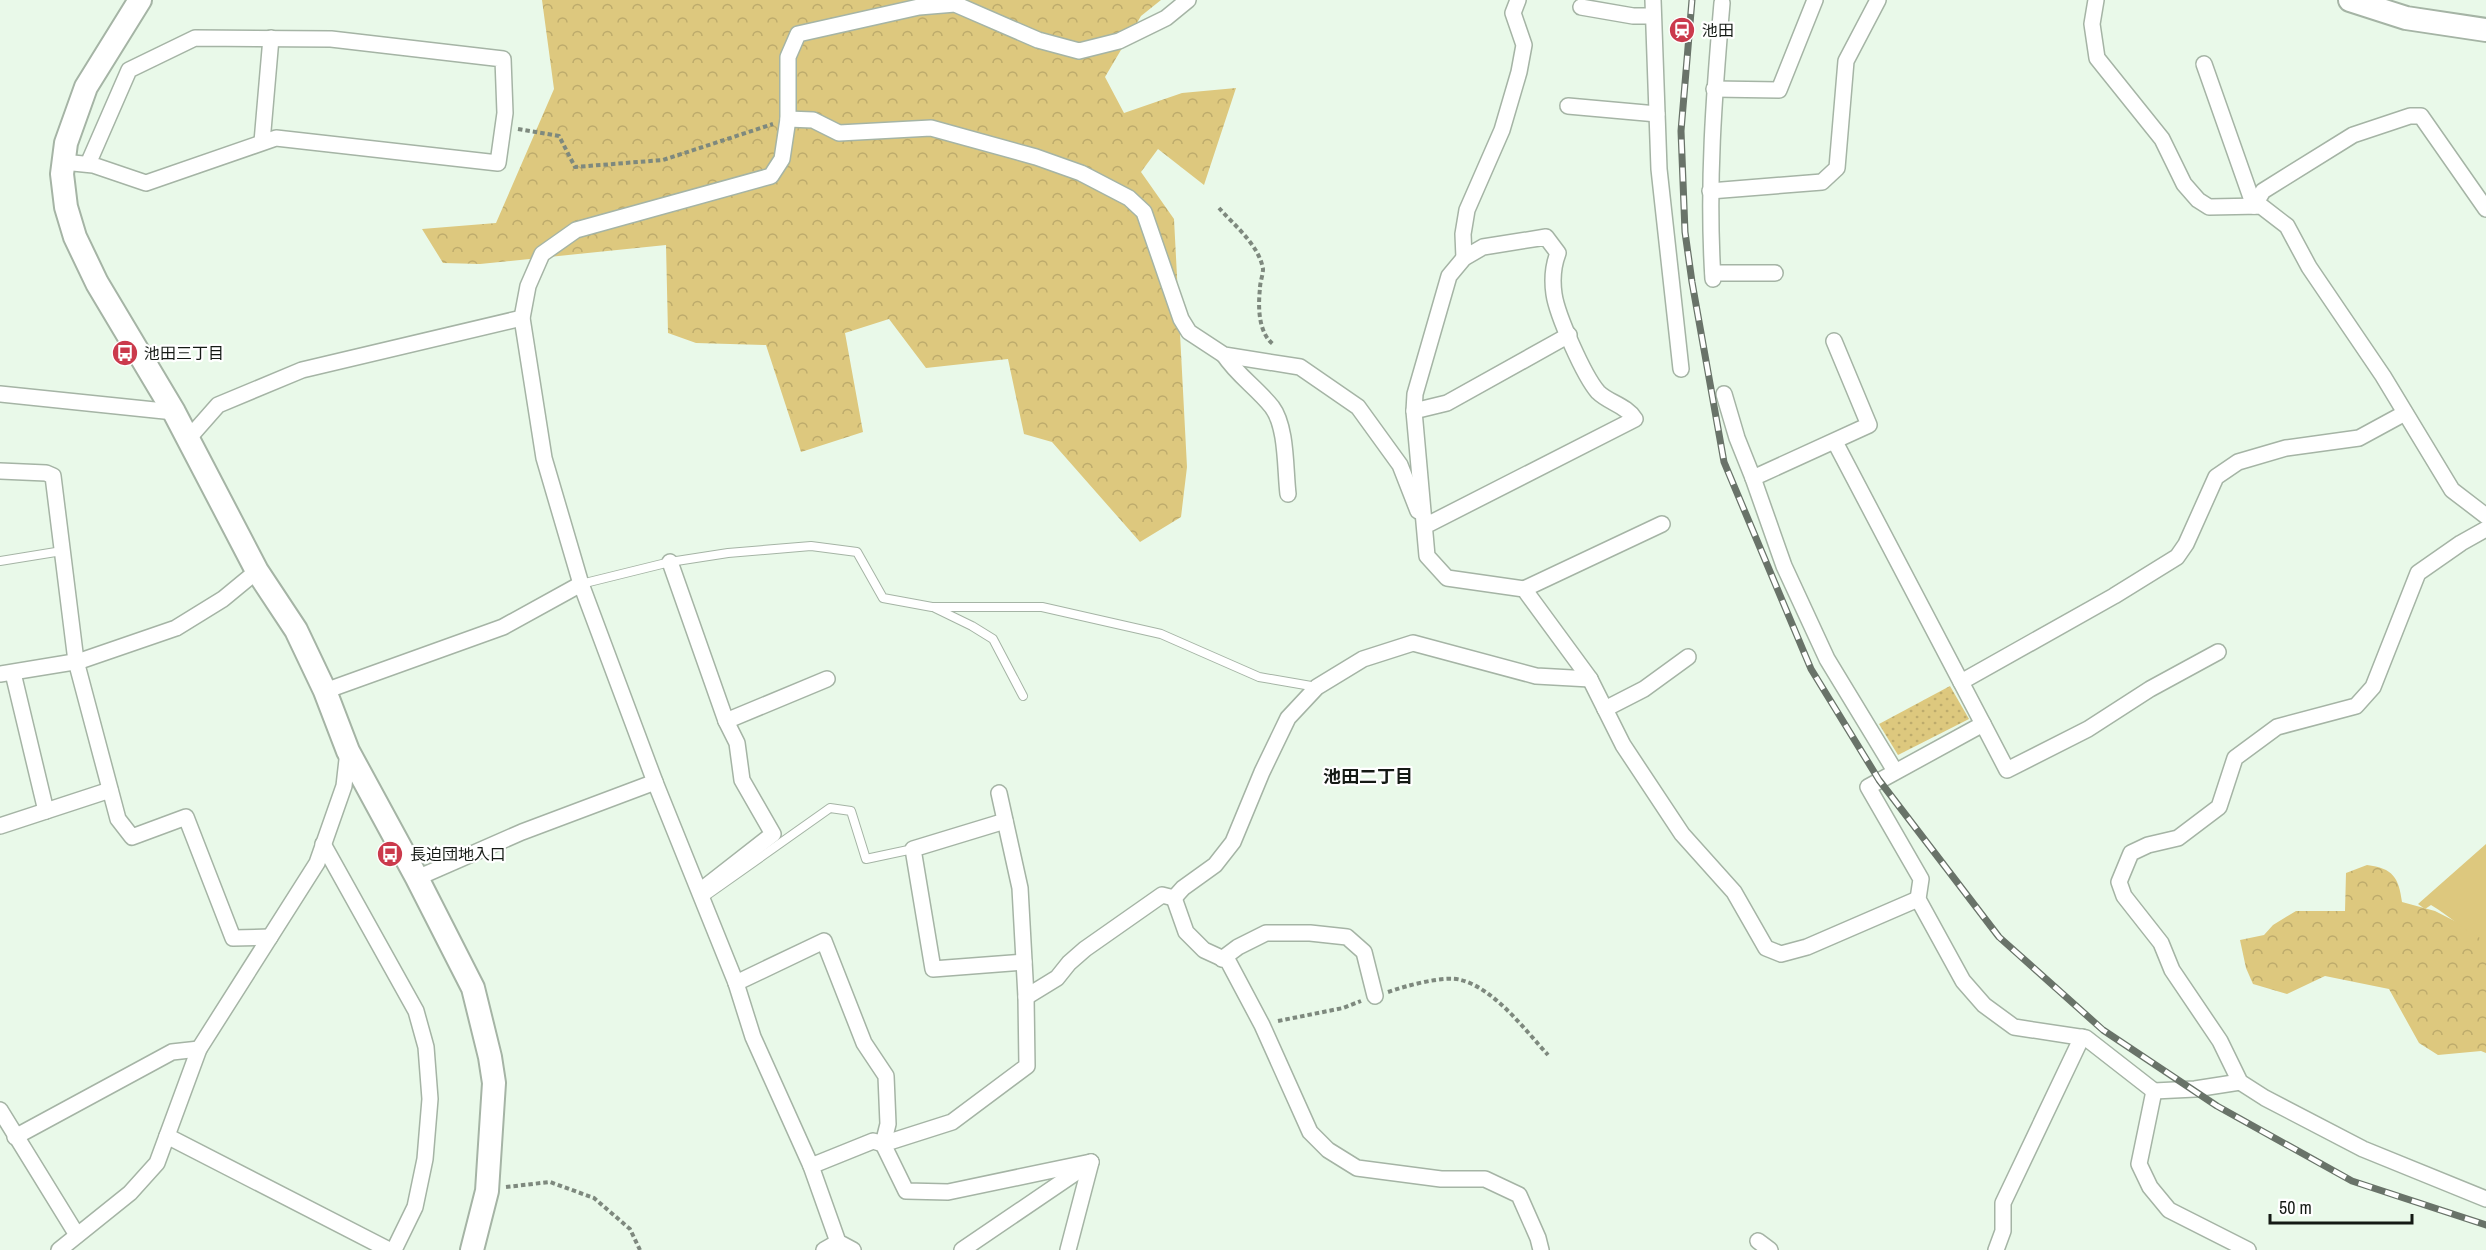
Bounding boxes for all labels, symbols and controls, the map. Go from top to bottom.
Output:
station icon: 池田 [1667,15,1697,45]
place label: 池田 [1702,19,1734,41]
bus stop icon: 池田三丁目 [110,338,140,368]
place label: 池田三丁目 [144,342,224,364]
district label: 池田二丁目 [1323,764,1413,789]
bus stop icon: 長迫団地入口 [375,839,405,869]
place label: 長迫団地入口 [410,843,506,865]
scale bar [2270,1187,2412,1225]
text: 50 m [2279,1195,2312,1220]

